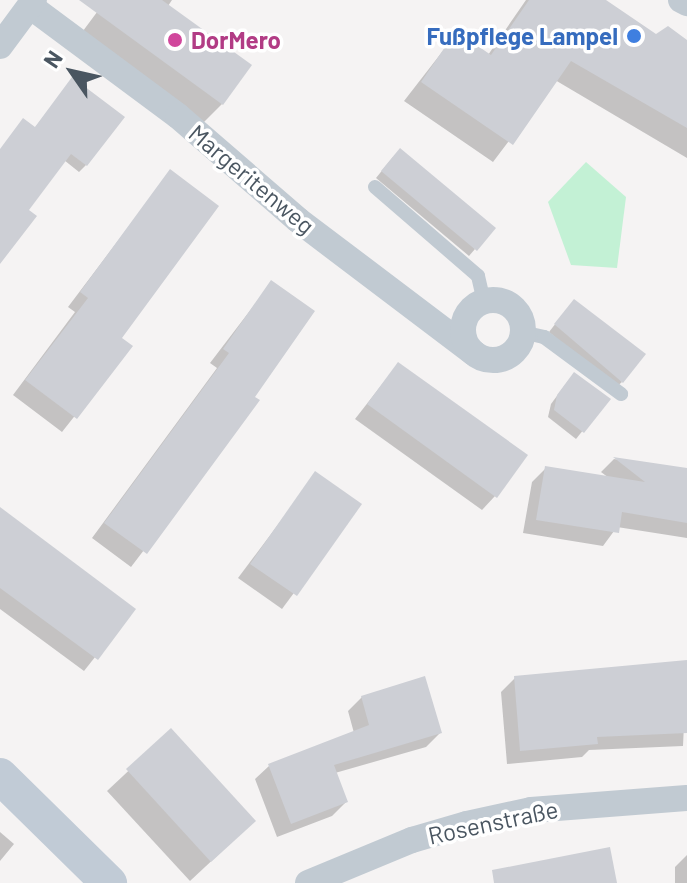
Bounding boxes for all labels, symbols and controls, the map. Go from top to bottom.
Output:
place label: Fußpflege Lampel [426,22,618,50]
place label: DorMero [191,26,281,54]
marker: Fußpflege Lampel [625,27,643,45]
marker: DorMero [166,31,184,49]
north arrow [32,32,112,112]
text: N [37,45,67,72]
street label: Margeritenweg [183,118,321,240]
street label: Rosenstraße [425,794,561,850]

